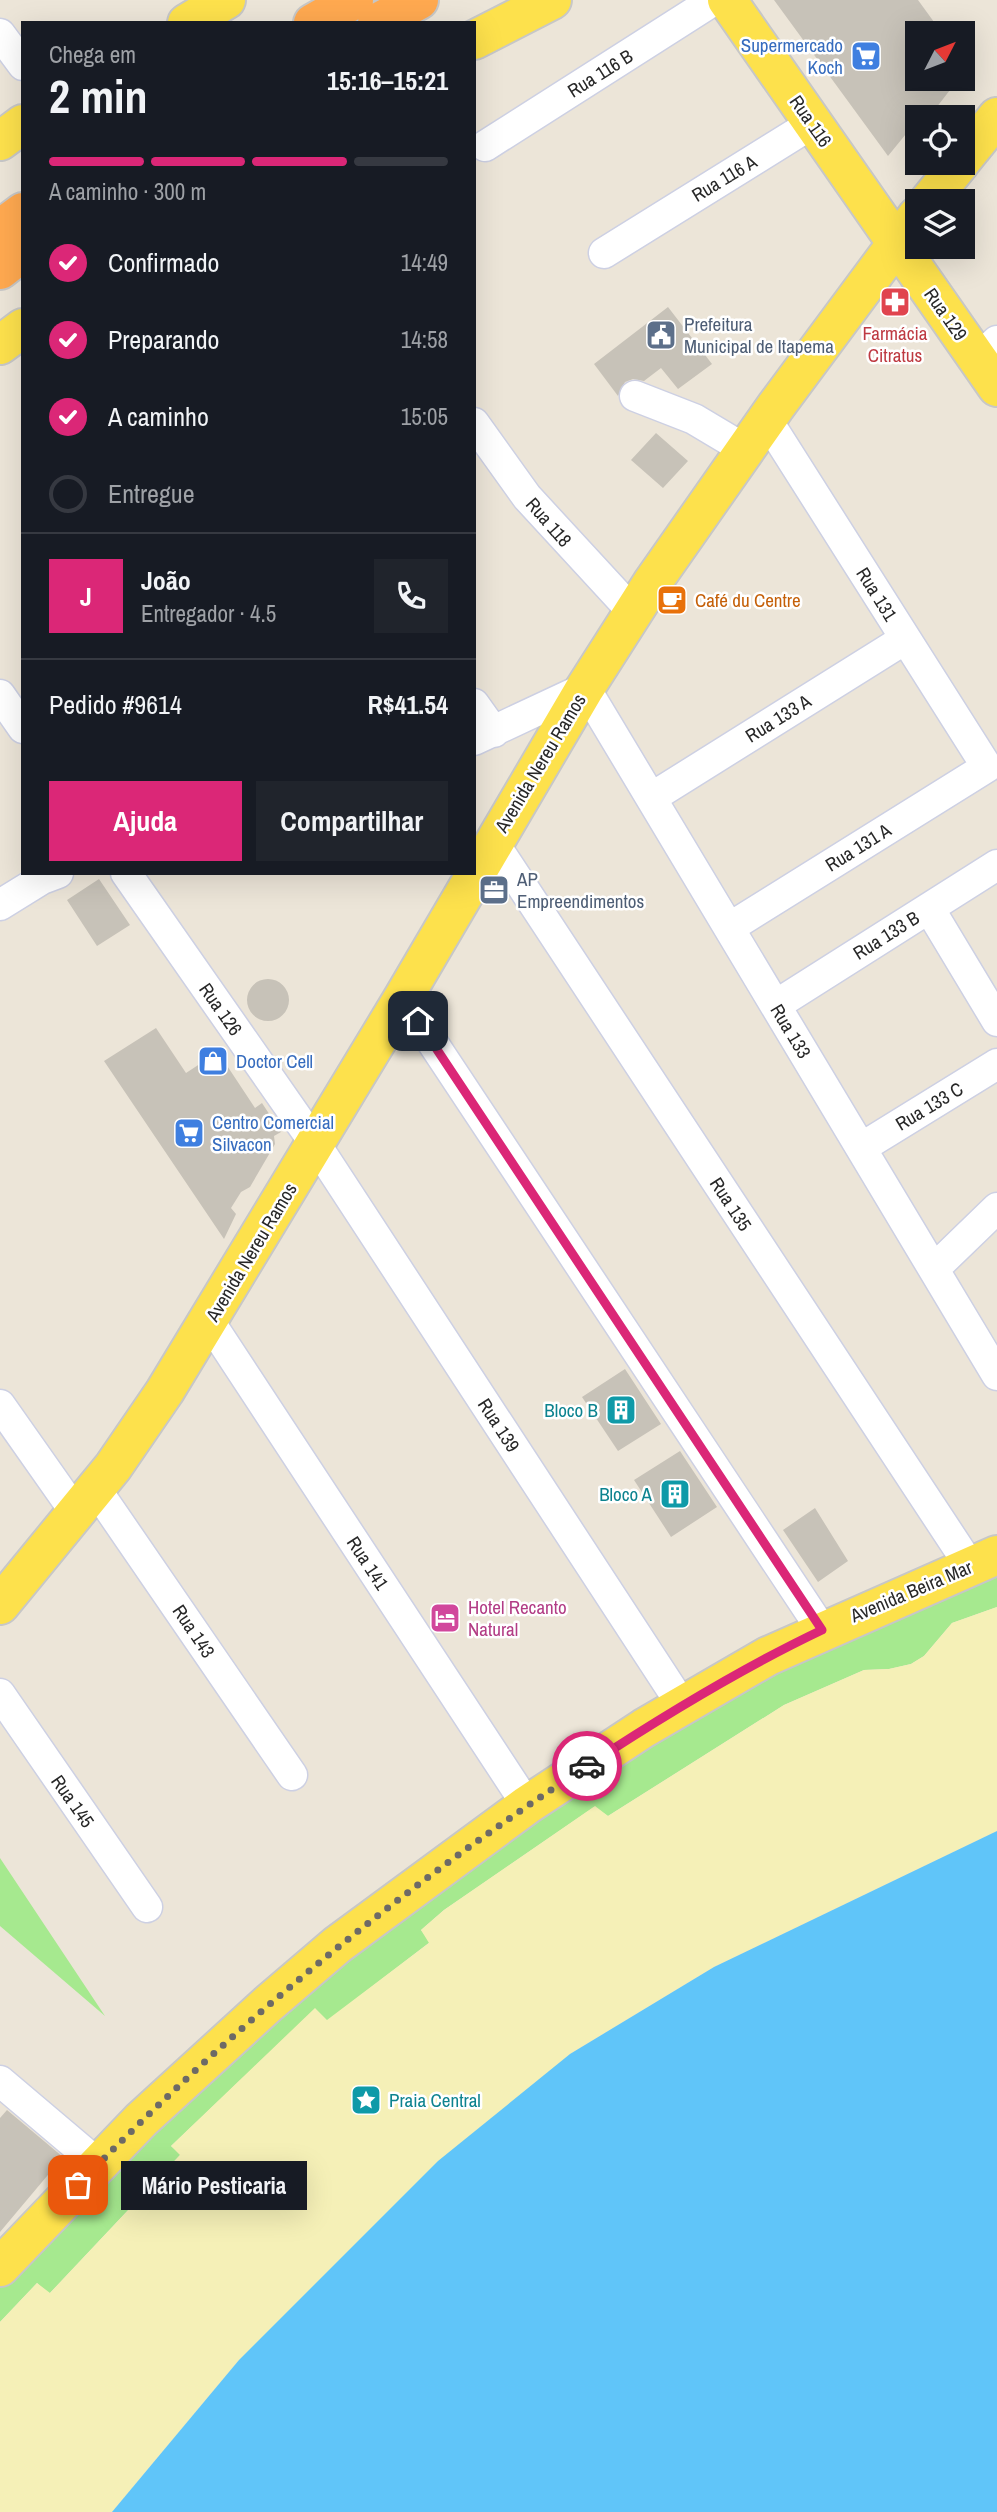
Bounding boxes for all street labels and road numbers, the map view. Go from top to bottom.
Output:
street label: Rua 116 B [562,43,638,103]
street label: Rua 116 [784,90,838,152]
street label: Rua 116 A [687,148,762,208]
street label: Rua 129 [918,282,974,346]
street label: Rua 118 [520,492,578,552]
street label: Rua 131 [850,562,904,626]
street label: Rua 133 A [740,687,816,748]
street label: Avenida Nereu Ramos [488,689,592,838]
street label: Rua 131 A [820,816,896,877]
street label: Rua 133 B [848,904,924,966]
street label: Rua 126 [193,977,249,1041]
street label: Rua 133 [765,999,817,1063]
street label: Rua 133 C [890,1076,968,1136]
street label: Rua 135 [704,1172,758,1236]
street label: Avenida Nereu Ramos [199,1178,303,1327]
street label: Rua 139 [472,1393,526,1457]
street label: Rua 141 [341,1531,395,1595]
street label: Avenida Beira Mar [845,1553,976,1629]
street label: Rua 143 [167,1599,221,1663]
street label: Rua 145 [45,1769,101,1833]

